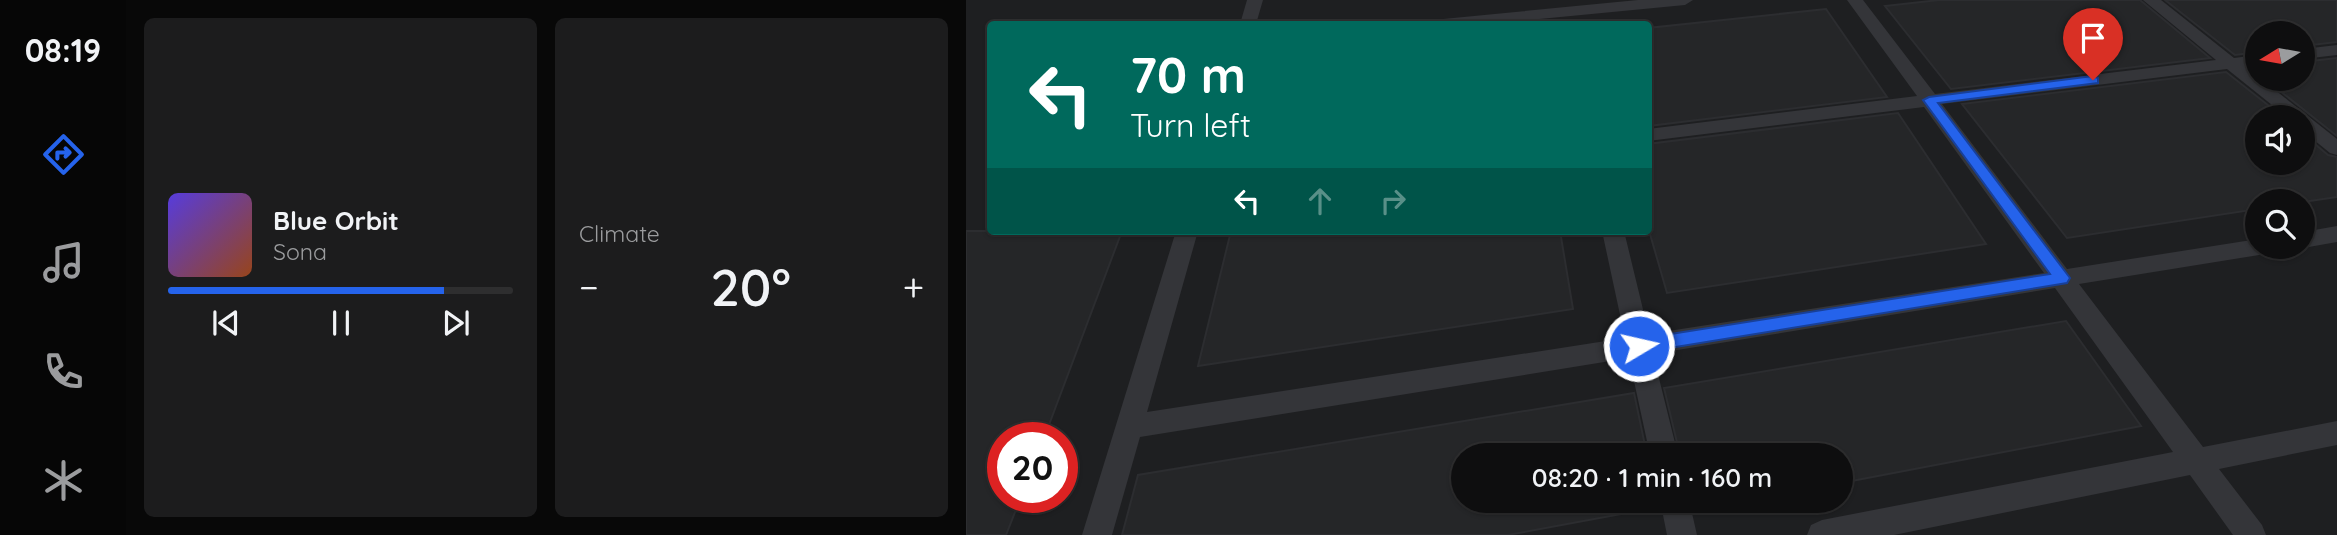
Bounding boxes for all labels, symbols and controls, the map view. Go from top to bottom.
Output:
pin [2063,8,2123,80]
icon: arrive [2074,19,2112,57]
north arrow [2245,21,2315,91]
map controls [2245,21,2315,259]
text: 08:19 [25,30,101,70]
text: 70 m [1130,44,1246,105]
icon: left [1015,49,1106,140]
text: Turn left [1130,105,1251,145]
button: sound [2245,105,2315,175]
icon: directions [39,130,88,179]
icon: left [1228,182,1266,220]
icon: ahead [1301,182,1339,220]
icon: right [1374,182,1412,220]
button: search [2245,189,2315,259]
text: Blue Orbit [273,204,399,237]
text: Climate [579,219,660,248]
text: Sona [273,237,327,266]
icon: music [39,238,88,287]
text: 20° [710,254,791,319]
text: − [579,263,599,311]
text: + [903,263,924,311]
icon: previous [207,304,245,342]
icon: pause [322,304,360,342]
icon: next [437,304,475,342]
position arrow [1602,309,1676,383]
icon: phone [39,347,88,396]
speed limit sign: 20 [987,422,1078,513]
icon: climate [39,456,88,505]
text: 08:20 · 1 min · 160 m [1532,461,1772,494]

